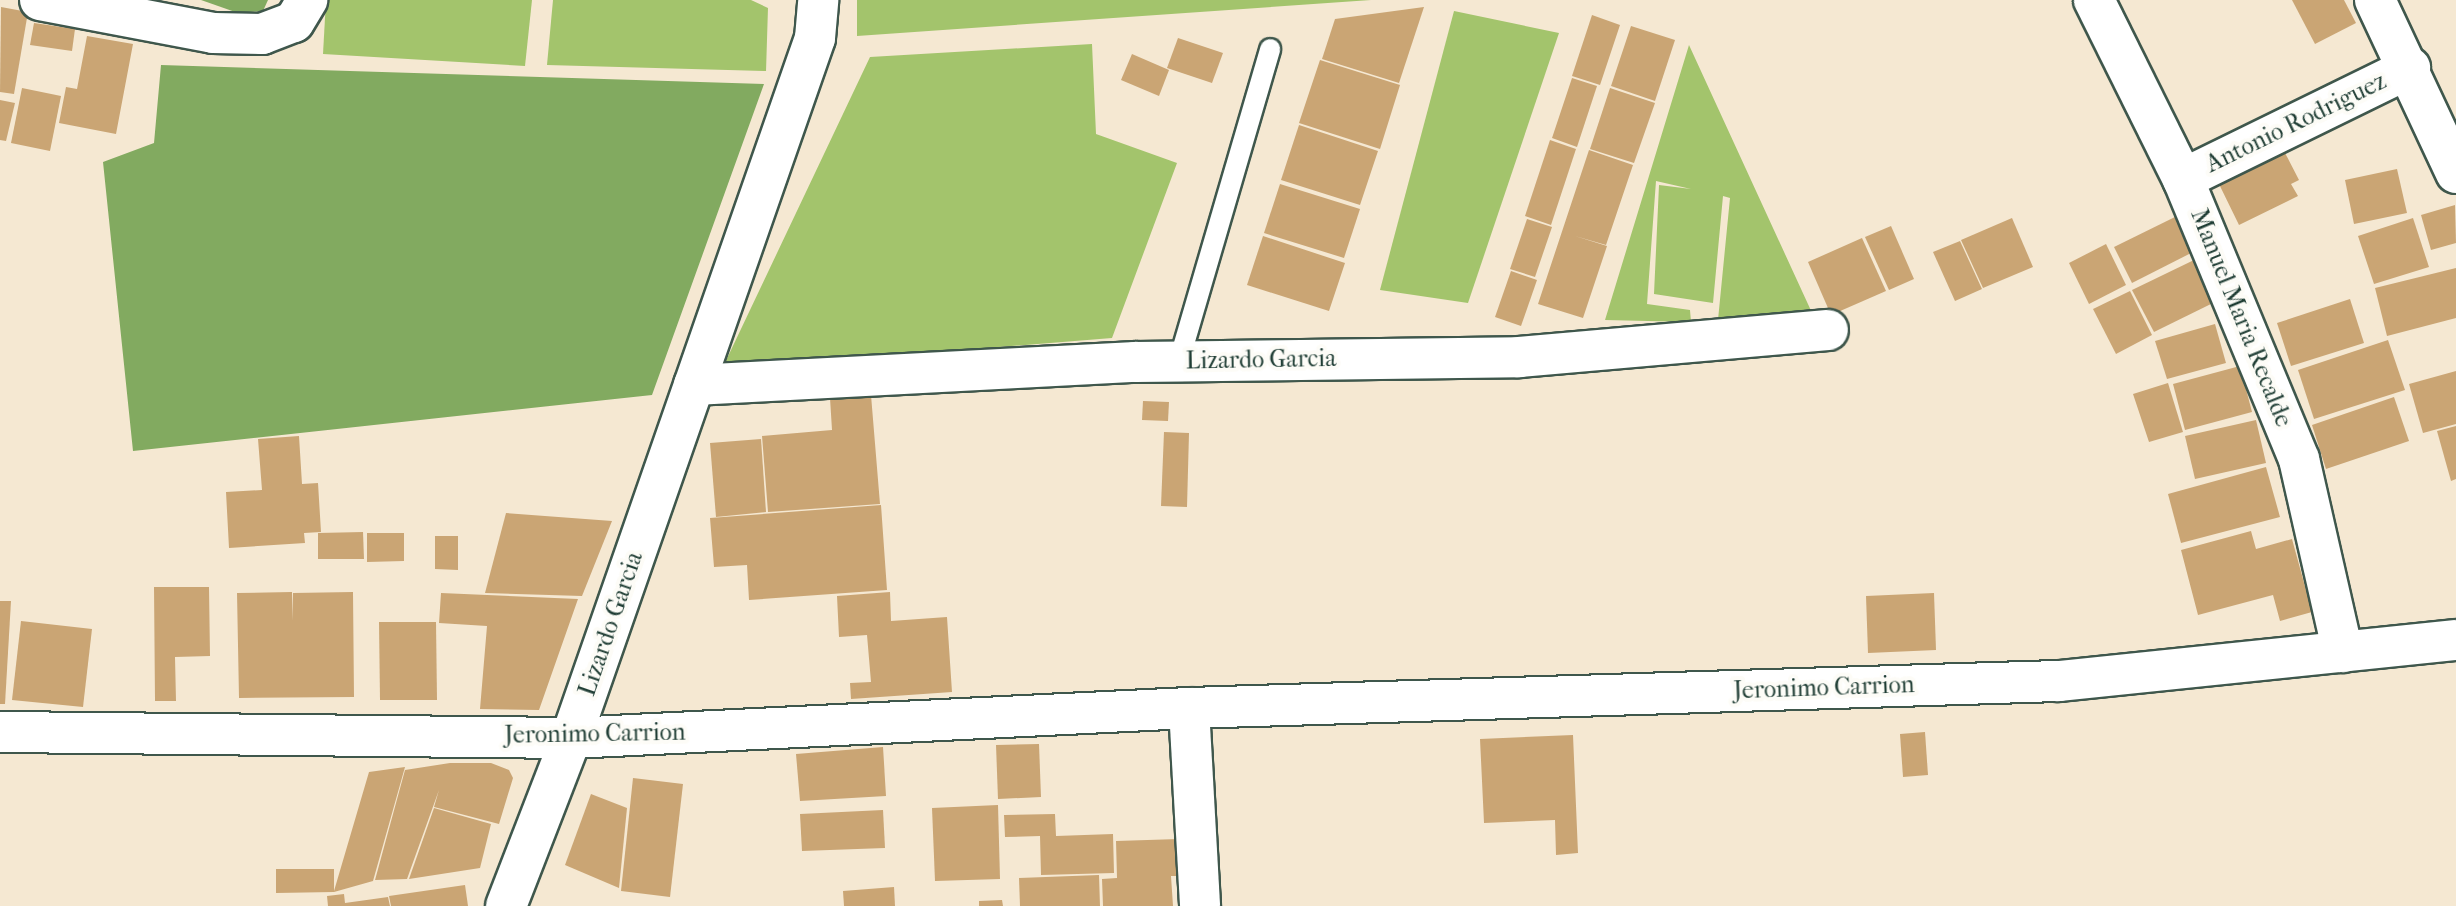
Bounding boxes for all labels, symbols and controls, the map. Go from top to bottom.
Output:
street label: Antonio Rodriguez [2201,67,2391,179]
street label: Manuel Maria Recalde [2184,205,2298,431]
street label: Lizardo Garcia [1185,344,1337,376]
street label: Lizardo Garcia [573,548,649,700]
street label: Jeronimo Carrion [1733,670,1915,706]
street label: Jeronimo Carrion [504,718,686,750]

